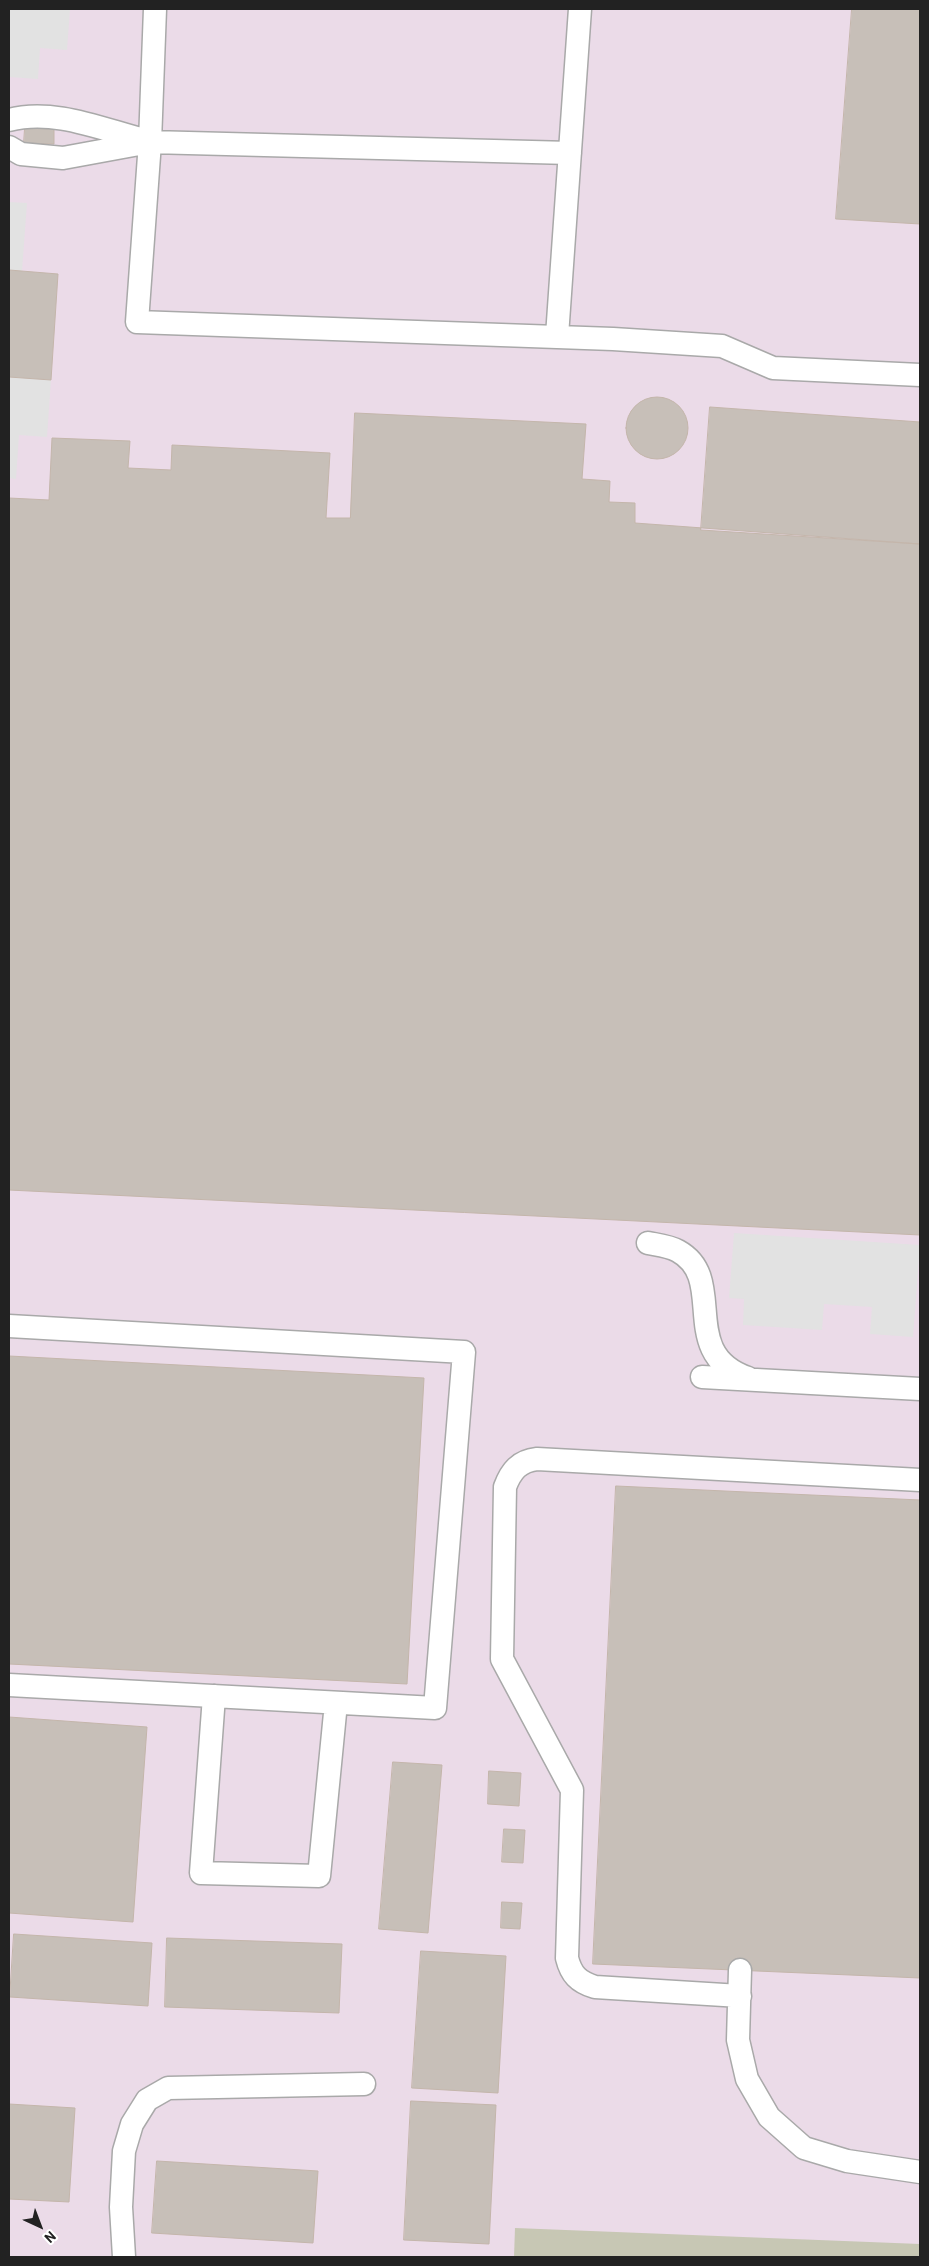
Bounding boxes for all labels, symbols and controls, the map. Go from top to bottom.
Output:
north arrow [15,2201,65,2251]
text: N [41,2228,60,2247]

